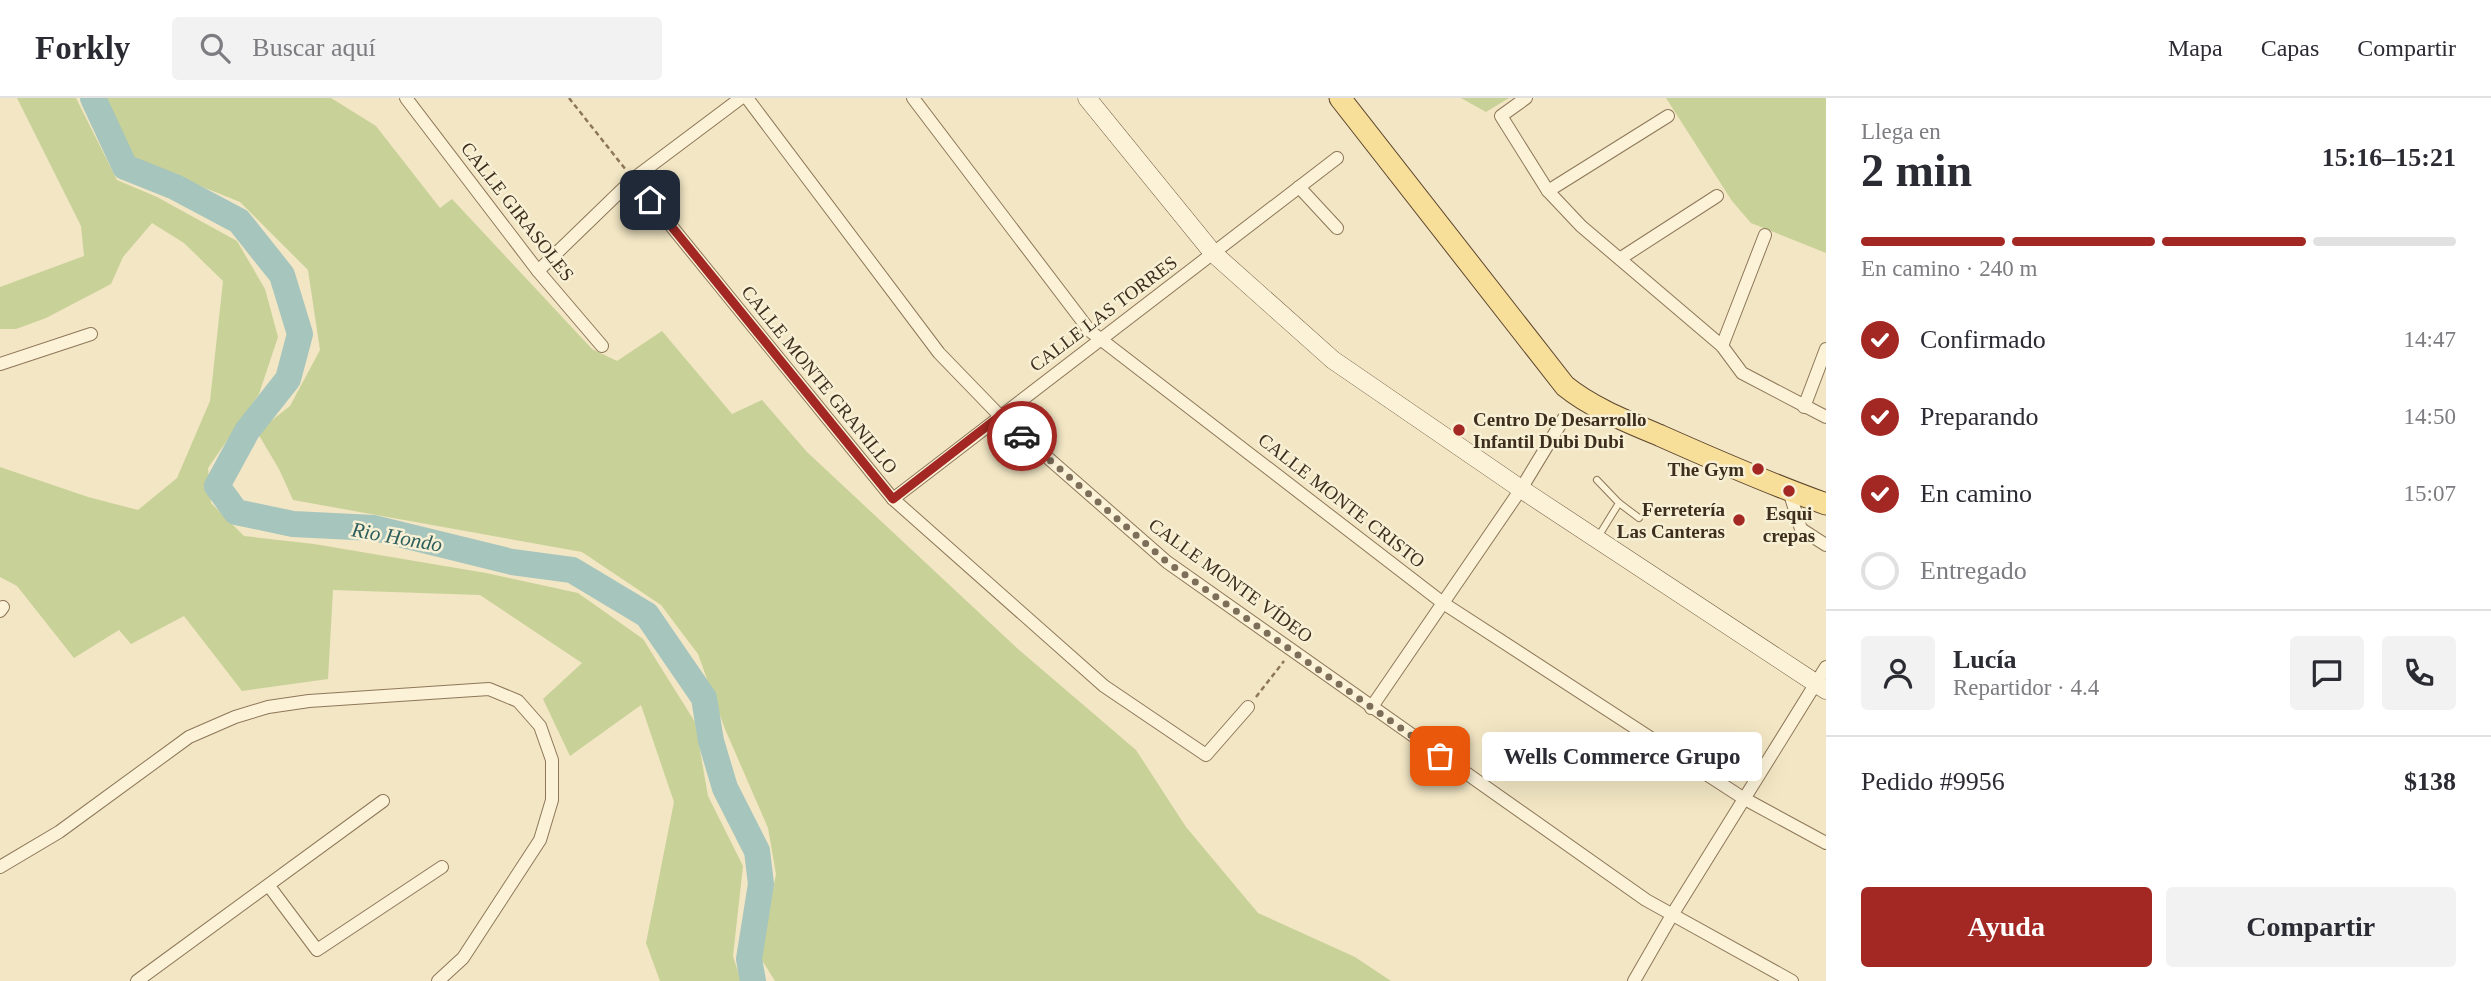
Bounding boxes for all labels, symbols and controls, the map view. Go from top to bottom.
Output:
search box [172,17,662,80]
icon: search [196,29,234,67]
text: Forkly [35,30,130,66]
text: Buscar aquí [252,33,376,62]
text: Mapa [2168,35,2223,61]
text: Capas [2261,35,2319,61]
text: Compartir [2357,35,2456,61]
text: Llega en [1861,119,1941,144]
street label: CALLE GIRASOLES [457,138,578,285]
text: 15:16–15:21 [2322,143,2456,172]
text: 2 min [1861,145,1972,196]
pin [620,170,680,230]
icon: home [631,181,669,219]
street label: CALLE LAS TORRES [1026,251,1181,376]
text: En camino · 240 m [1861,256,2037,281]
street label: CALLE MONTE GRANILLO [737,281,902,477]
icon: check [1861,321,1899,359]
text: Confirmado [1920,325,2046,354]
text: 14:47 [2404,327,2456,352]
icon: check [1861,398,1899,436]
courier [987,401,1057,471]
text: Preparando [1920,402,2038,431]
text: 14:50 [2404,404,2456,429]
place label: Centro De Desarrollo Infantil Dubi Dubi [1473,409,1646,452]
icon: car [1003,417,1041,455]
marker: Centro De Desarrollo Infantil Dubi Dubi [1451,422,1467,438]
street label: CALLE MONTE CRISTO [1254,429,1429,572]
place label: The Gym [1667,459,1744,480]
marker: The Gym [1750,461,1766,477]
icon: check [1861,475,1899,513]
text: En camino [1920,479,2032,508]
text: 15:07 [2404,481,2456,506]
marker: Esqui crepas [1781,483,1797,499]
place label: Ferretería Las Canteras [1617,499,1725,542]
place label: Esqui crepas [1763,503,1815,546]
marker: Ferretería Las Canteras [1731,512,1747,528]
street label: CALLE MONTE VÍDEO [1145,514,1317,647]
water label: Rio Hondo [349,517,444,557]
text: Entregado [1920,556,2027,585]
button: person [1861,636,1935,710]
button: chat [2290,636,2364,710]
button: phone [2382,636,2456,710]
text: Lucía [1953,645,2017,674]
text: Repartidor · 4.4 [1953,675,2099,700]
pin [1410,726,1470,786]
callout: Wells Commerce Grupo [1482,732,1762,780]
icon: bag [1421,737,1459,775]
text: Wells Commerce Grupo [1503,744,1741,769]
text: Pedido #9956 [1861,767,2005,796]
text: $138 [2404,767,2456,796]
button: Ayuda [1861,887,2152,967]
button: Compartir [2166,887,2456,967]

